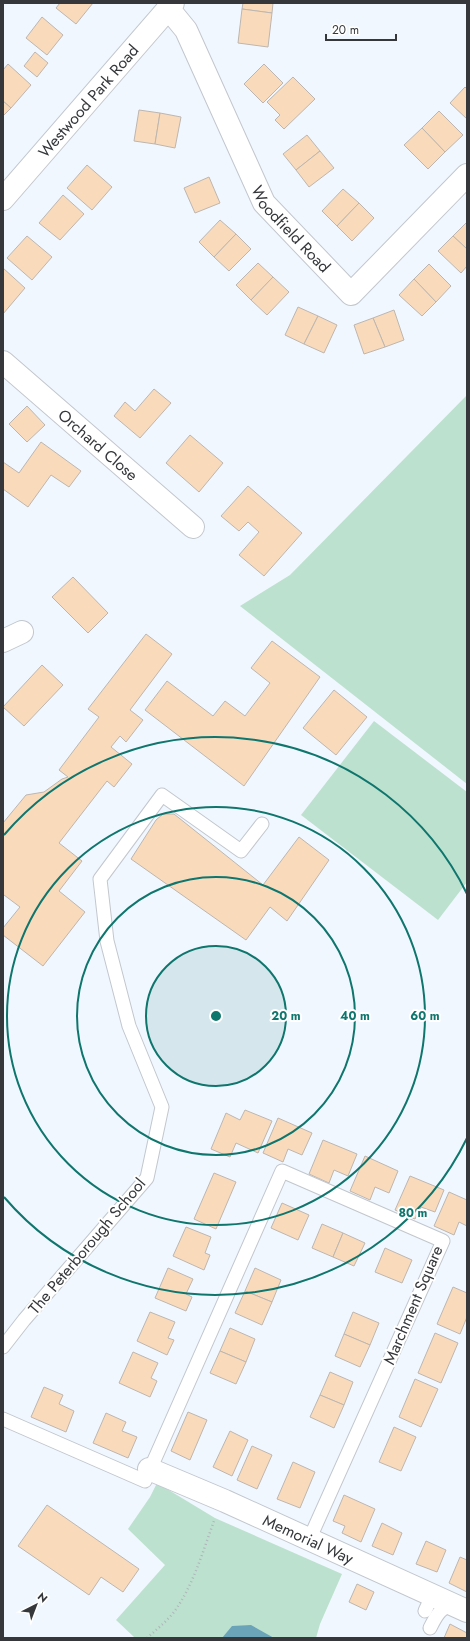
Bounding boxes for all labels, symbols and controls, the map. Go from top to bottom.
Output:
scale bar [326,16,396,42]
text: 20 m [332,21,359,39]
street label: Westwood Park Road [33,39,144,162]
street label: Woodfield Road [246,182,336,277]
street label: Orchard Close [53,403,143,486]
text: 20 m [271,1007,301,1025]
text: 40 m [340,1007,370,1025]
text: 60 m [410,1007,440,1025]
centre of rings [209,1009,223,1023]
street label: The Peterborough School [23,1173,151,1319]
text: 80 m [399,1204,428,1222]
street label: Marchment Square [378,1242,448,1368]
street label: Memorial Way [259,1508,358,1570]
north arrow [16,1585,56,1625]
text: N [34,1589,51,1606]

